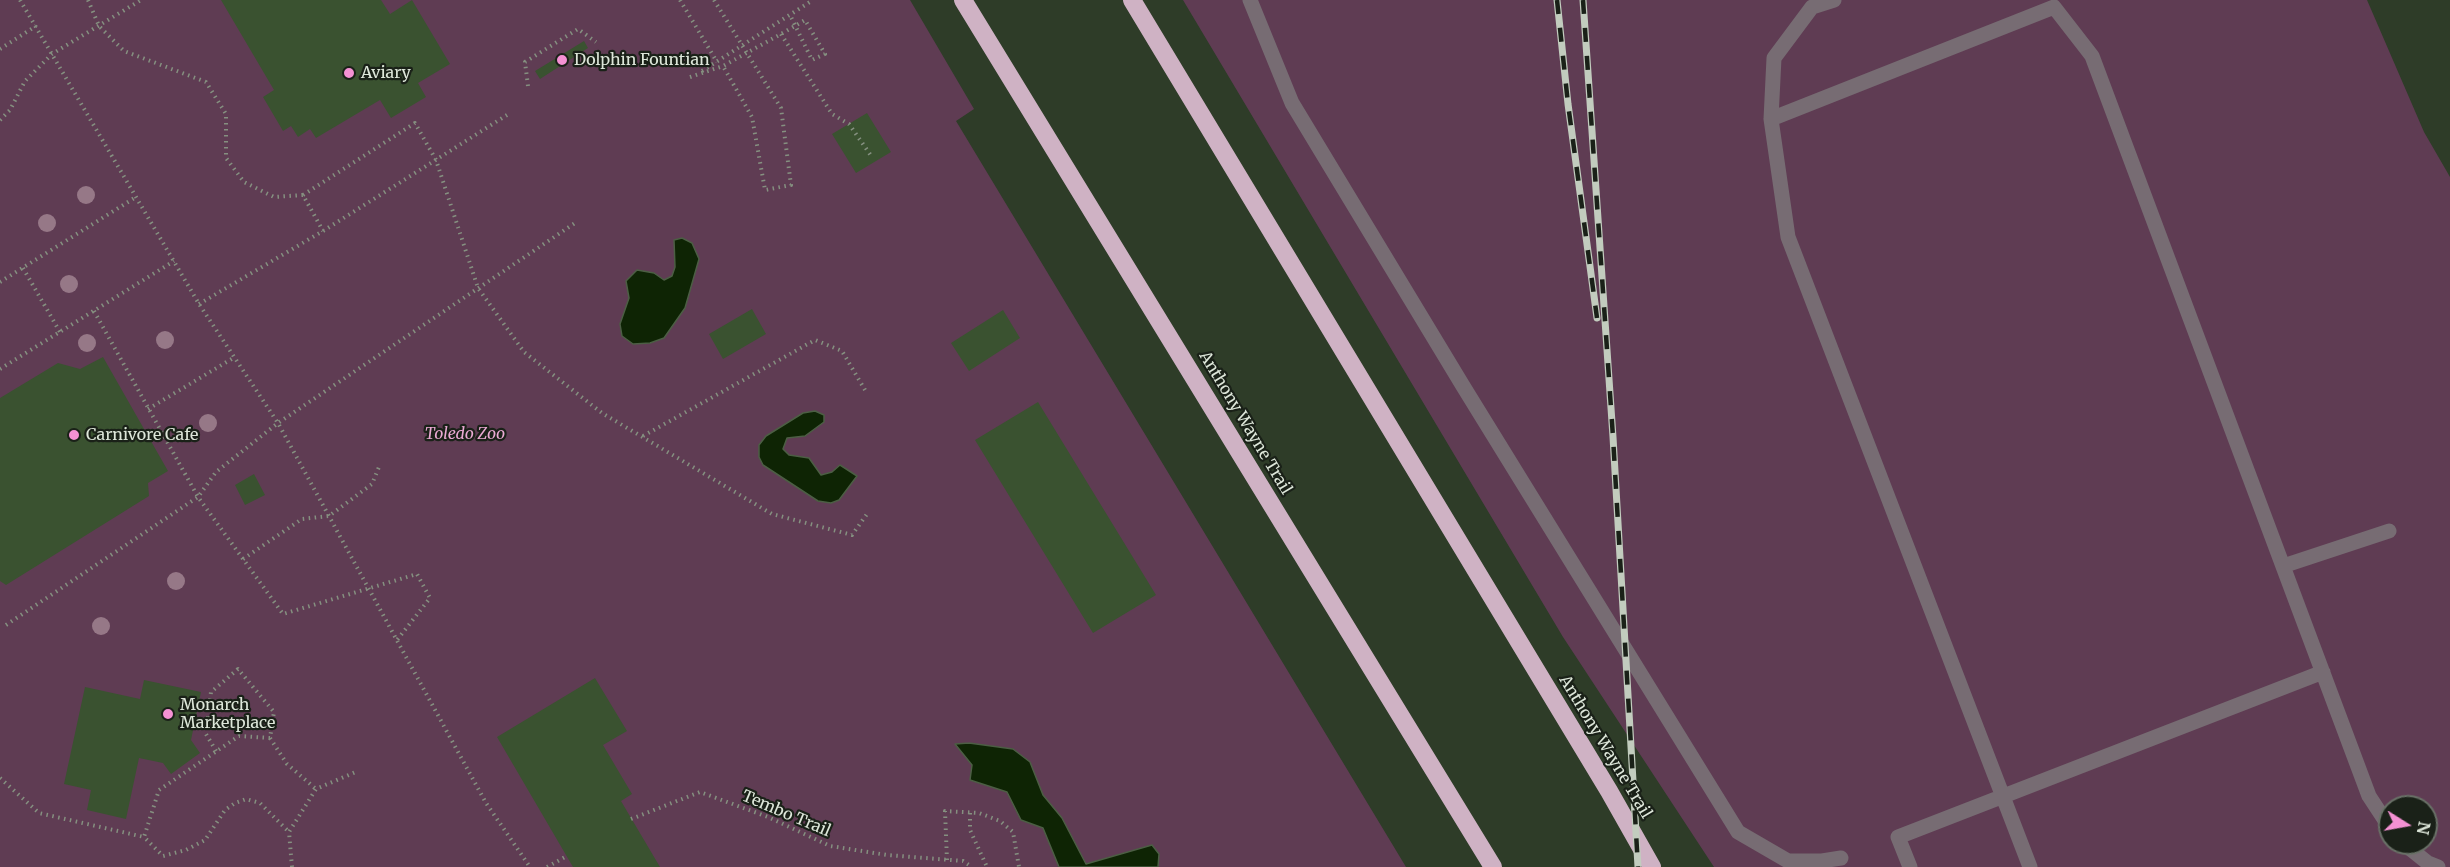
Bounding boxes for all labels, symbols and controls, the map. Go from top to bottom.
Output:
place label: Dolphin Fountian [574,50,710,70]
marker: Dolphin Fountian [555,53,569,67]
place label: Aviary [361,63,411,83]
marker: Aviary [342,66,356,80]
street label: Anthony Wayne Trail [1195,348,1295,498]
park label: Toledo Zoo [425,424,505,444]
place label: Carnivore Cafe [86,425,198,445]
marker: Carnivore Cafe [67,428,81,442]
street label: Anthony Wayne Trail [1555,672,1655,822]
place label: Monarch Marketplace [180,695,275,733]
marker: Monarch Marketplace [161,707,175,721]
street label: Tembo Trail [739,787,833,841]
north arrow [2378,795,2438,855]
text: N [2413,820,2435,836]

